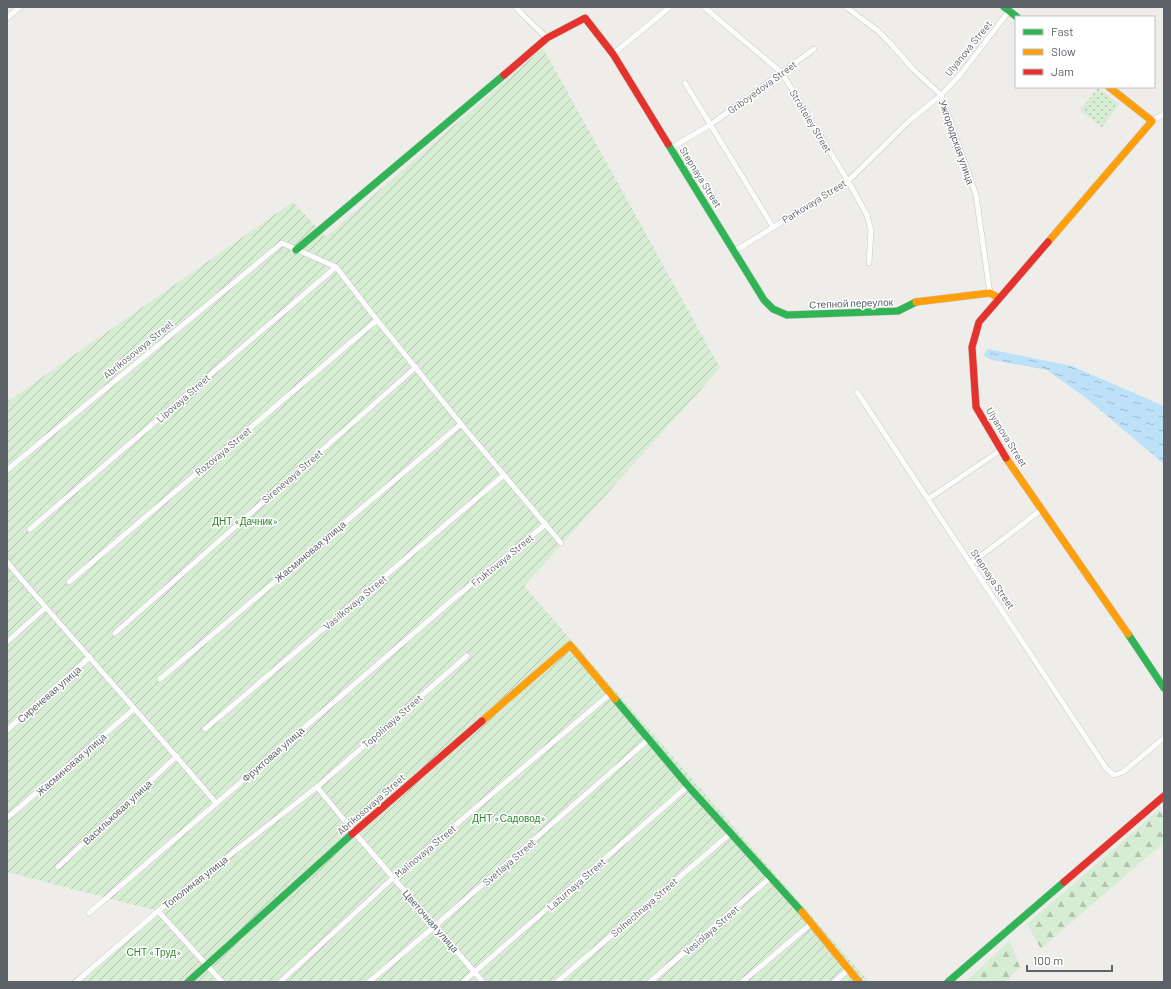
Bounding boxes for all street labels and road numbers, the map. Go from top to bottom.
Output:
street label: Ulyanova Street [942,18,994,78]
street label: Griboyedova Street [725,58,799,116]
street label: Stroiteley Street [787,87,835,155]
street label: Ужгородская улица [937,98,977,186]
street label: Stepnaya Street [677,144,725,210]
street label: Parkovaya Street [780,176,849,226]
street label: Степной переулок [809,296,894,310]
street label: Abrikosovaya Street [101,317,176,381]
street label: Lipovaya Street [154,371,213,425]
street label: Ulyanova Street [984,405,1030,469]
street label: Rozovaya Street [192,424,254,478]
street label: Sirenevaya Street [259,446,325,506]
street label: Жасминовая улица [272,517,348,584]
street label: Fruktovaya Street [468,531,536,589]
street label: Stepnaya Street [969,547,1018,611]
street label: Vasilkovaya Street [321,572,389,632]
street label: Сиреневая улица [15,663,84,725]
street label: Topolinaya Street [360,691,425,750]
street label: Фруктовая улица [240,724,307,784]
street label: Жасминовая улица [33,730,109,798]
street label: Abrikosovaya Street [334,771,408,837]
street label: Васильковая улица [80,777,154,847]
street label: Malinovaya Street [392,822,458,880]
street label: Svetlaya Street [480,836,538,888]
street label: Тополиная улица [160,853,230,911]
street label: Lazurnaya Street [544,855,608,913]
street label: Solnechnaya Street [608,875,680,939]
street label: Цветочная улица [401,887,462,955]
street label: Vesiolaya Street [681,902,742,957]

